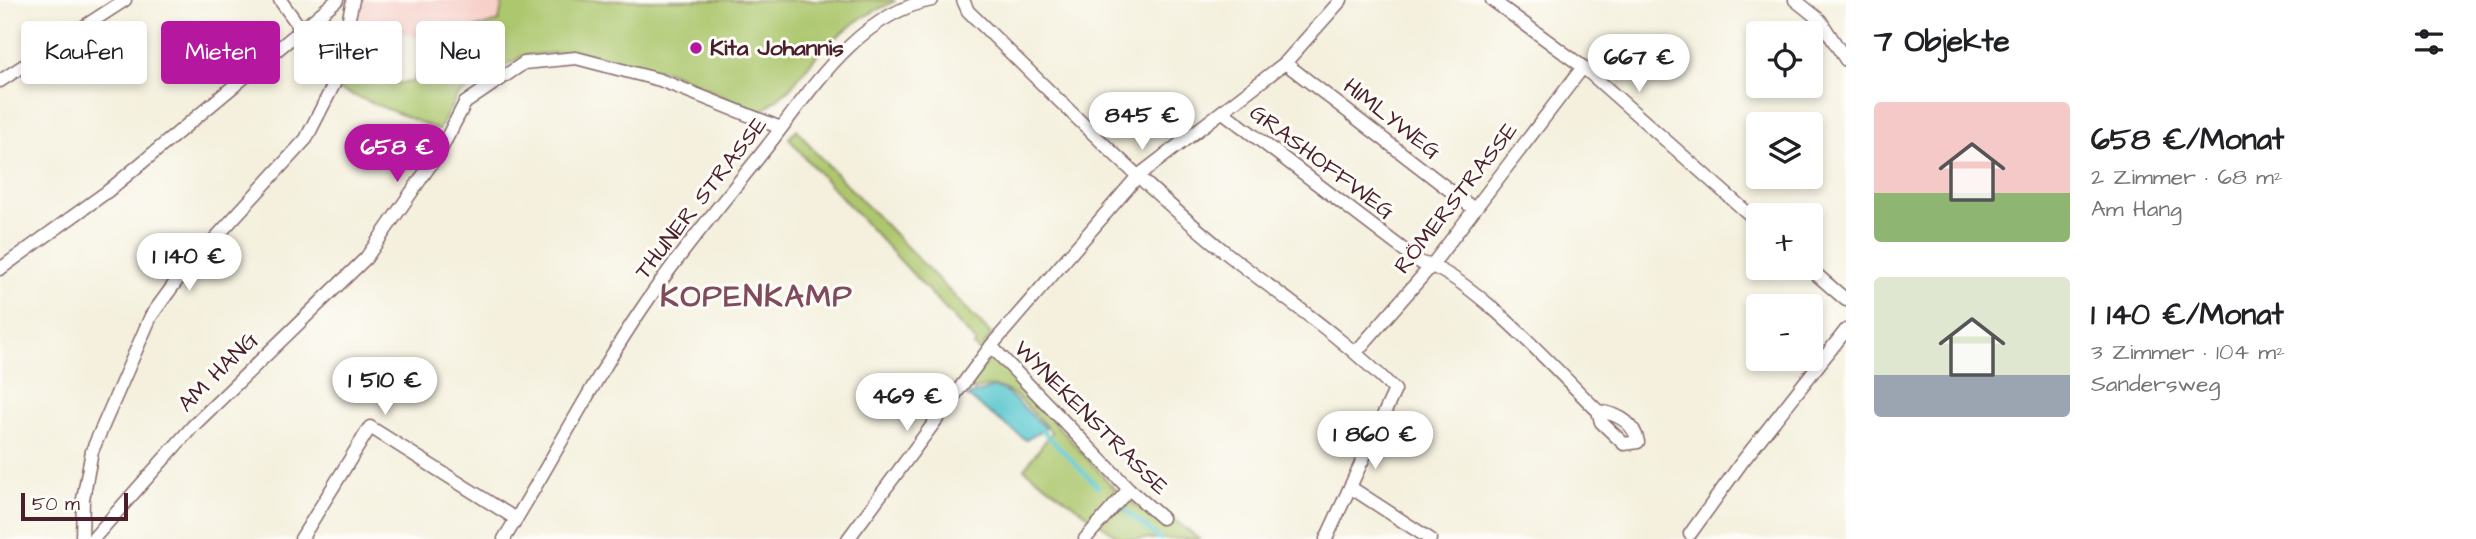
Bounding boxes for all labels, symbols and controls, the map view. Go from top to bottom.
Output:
chip: Kaufen [21,21,147,84]
chip: Mieten [161,21,280,84]
chip: Filter [294,21,402,84]
chip: Neu [416,21,505,84]
map controls [1746,21,1823,371]
button: locate [1746,21,1823,98]
text: 7 Objekte [1874,21,2010,63]
icon: filters [2410,23,2448,61]
place label: Kita Johannis [710,32,844,64]
pin: 667 € [1590,34,1688,94]
marker: Kita Johannis [688,40,704,56]
text: 667 € [1604,41,1674,73]
street label: HIMLYWEG [1337,71,1448,167]
pin: 845 € [1093,92,1191,152]
street label: GRASHOFFWEG [1243,97,1401,227]
text: 845 € [1105,99,1179,131]
street label: THUNER STRASSE [627,110,775,286]
button: layers [1746,112,1823,189]
street label: RÖMERSTRASSE [1387,115,1526,280]
text: 658 €/Monat [2091,119,2284,161]
pin: 658 € [348,124,446,184]
icon: home [1930,130,2014,214]
text: 658 € [360,131,434,163]
text: 2 Zimmer · 68 m² [2091,161,2283,193]
text: Am Hang [2091,193,2182,225]
button: + [1746,203,1823,280]
pin: 1 140 € [124,233,254,293]
text: 1 140 € [153,240,225,272]
district label: KOPENKAMP [660,276,854,318]
button: − [1746,294,1823,371]
text: 1 140 €/Monat [2091,294,2284,336]
icon: home [1930,305,2014,389]
street label: AM HANG [171,325,265,419]
street label: WYNEKENSTRASSE [1006,333,1176,503]
text: 3 Zimmer · 104 m² [2091,336,2285,368]
pin: 1 510 € [320,358,450,417]
text: 1 510 € [348,364,422,396]
text: Sandersweg [2091,368,2220,400]
pin: 469 € [858,374,956,433]
text: 469 € [872,380,942,412]
pin: 1 860 € [1310,412,1440,471]
text: 1 860 € [1333,418,1417,450]
scale bar [21,490,128,522]
text: 50 m [32,491,80,518]

